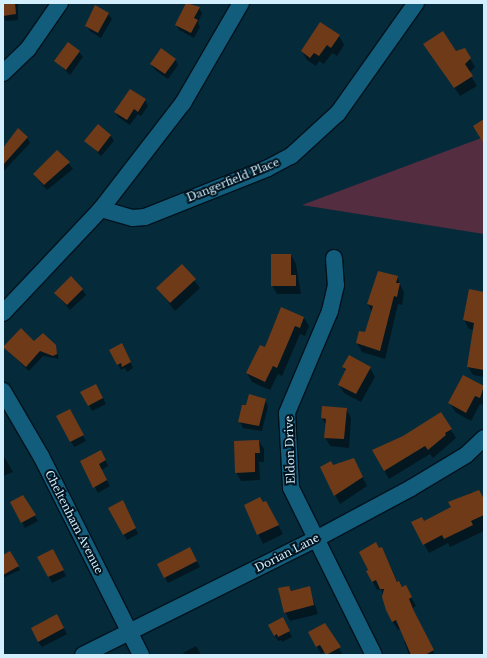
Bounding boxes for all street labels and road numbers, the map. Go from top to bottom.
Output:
street label: Dangerfield Place [185,155,281,205]
street label: Eldon Drive [282,416,298,484]
street label: Cheltenham Avenue [42,468,106,576]
street label: Dorian Lane [252,531,322,575]

